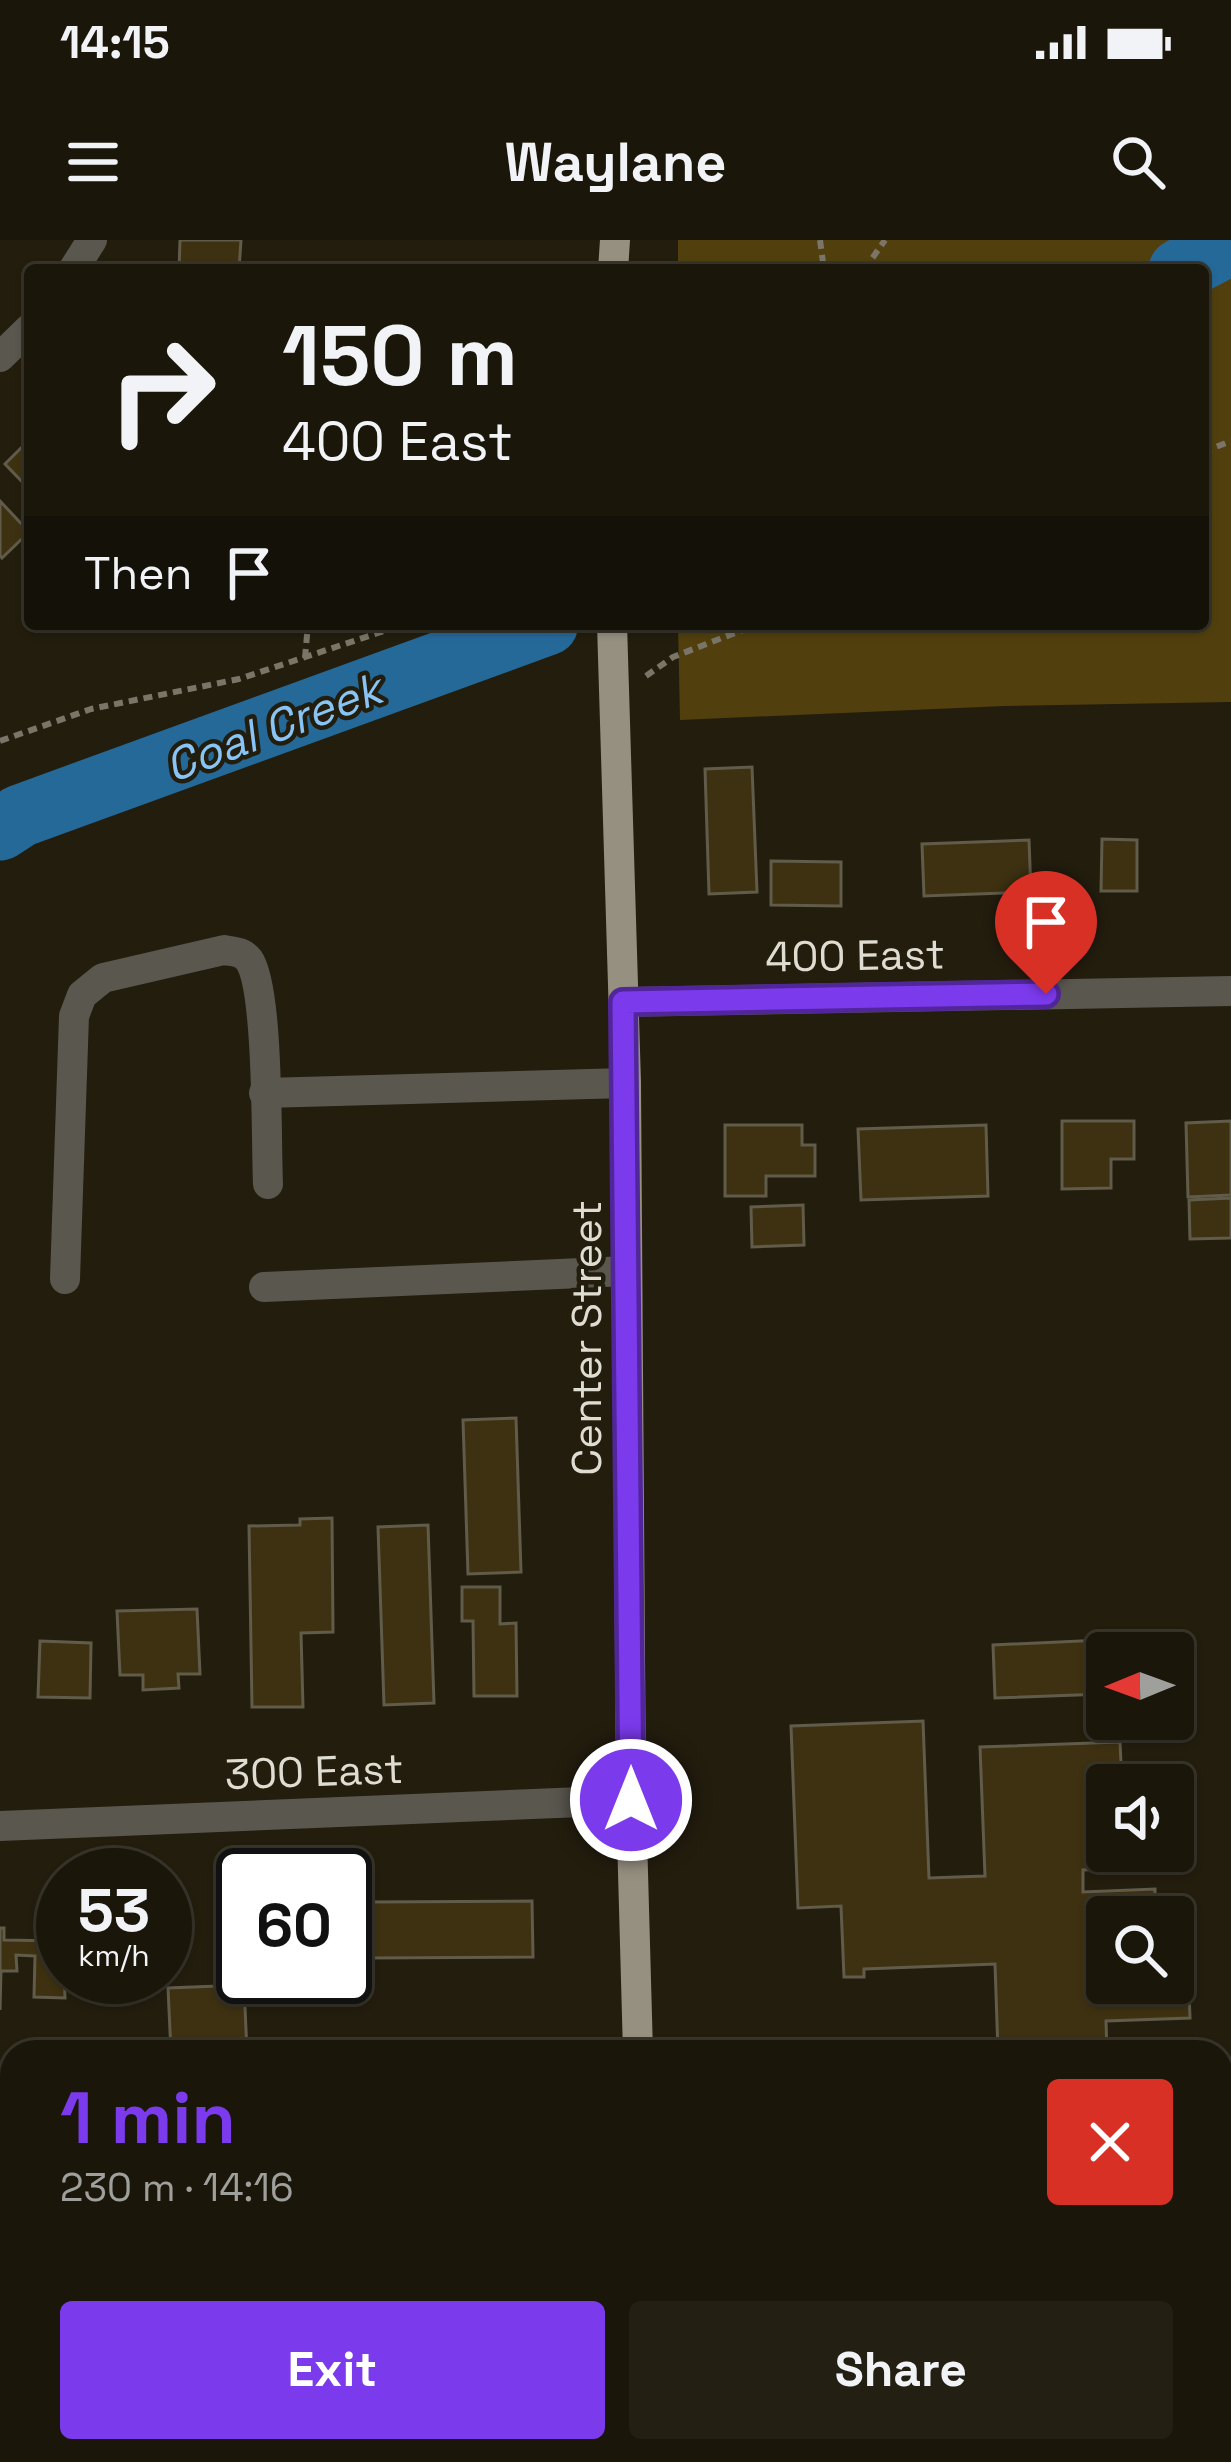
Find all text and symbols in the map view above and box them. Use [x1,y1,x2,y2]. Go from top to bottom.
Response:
text: 14:15 [60,14,170,71]
text: Waylane [505,128,726,197]
icon: menu [60,129,126,195]
icon: search [1105,129,1171,195]
text: 150 m [282,302,518,410]
icon: right [84,312,240,468]
text: 400 East [282,407,513,476]
icon: arrive [216,540,282,606]
text: Then [84,545,192,602]
water label: Coal Creek [157,658,394,795]
pin [995,871,1097,994]
icon: arrive [1013,889,1079,955]
street label: 400 East [765,927,945,984]
street label: Center Street [560,1200,613,1476]
north arrow [1086,1632,1194,1740]
map controls [1086,1632,1194,2004]
position arrow [568,1737,694,1863]
street label: 300 East [224,1742,404,1801]
button: sound [1086,1764,1194,1872]
speed limit sign: 60 [216,1848,372,2004]
text: 53 [78,1872,150,1949]
button: search [1086,1896,1194,2004]
text: km/h [78,1936,150,1975]
text: 1 min [60,2072,236,2164]
button: close [1047,2079,1173,2205]
text: 230 m · 14:16 [60,2163,294,2212]
button: Exit [60,2301,605,2439]
button: Share [629,2301,1173,2439]

